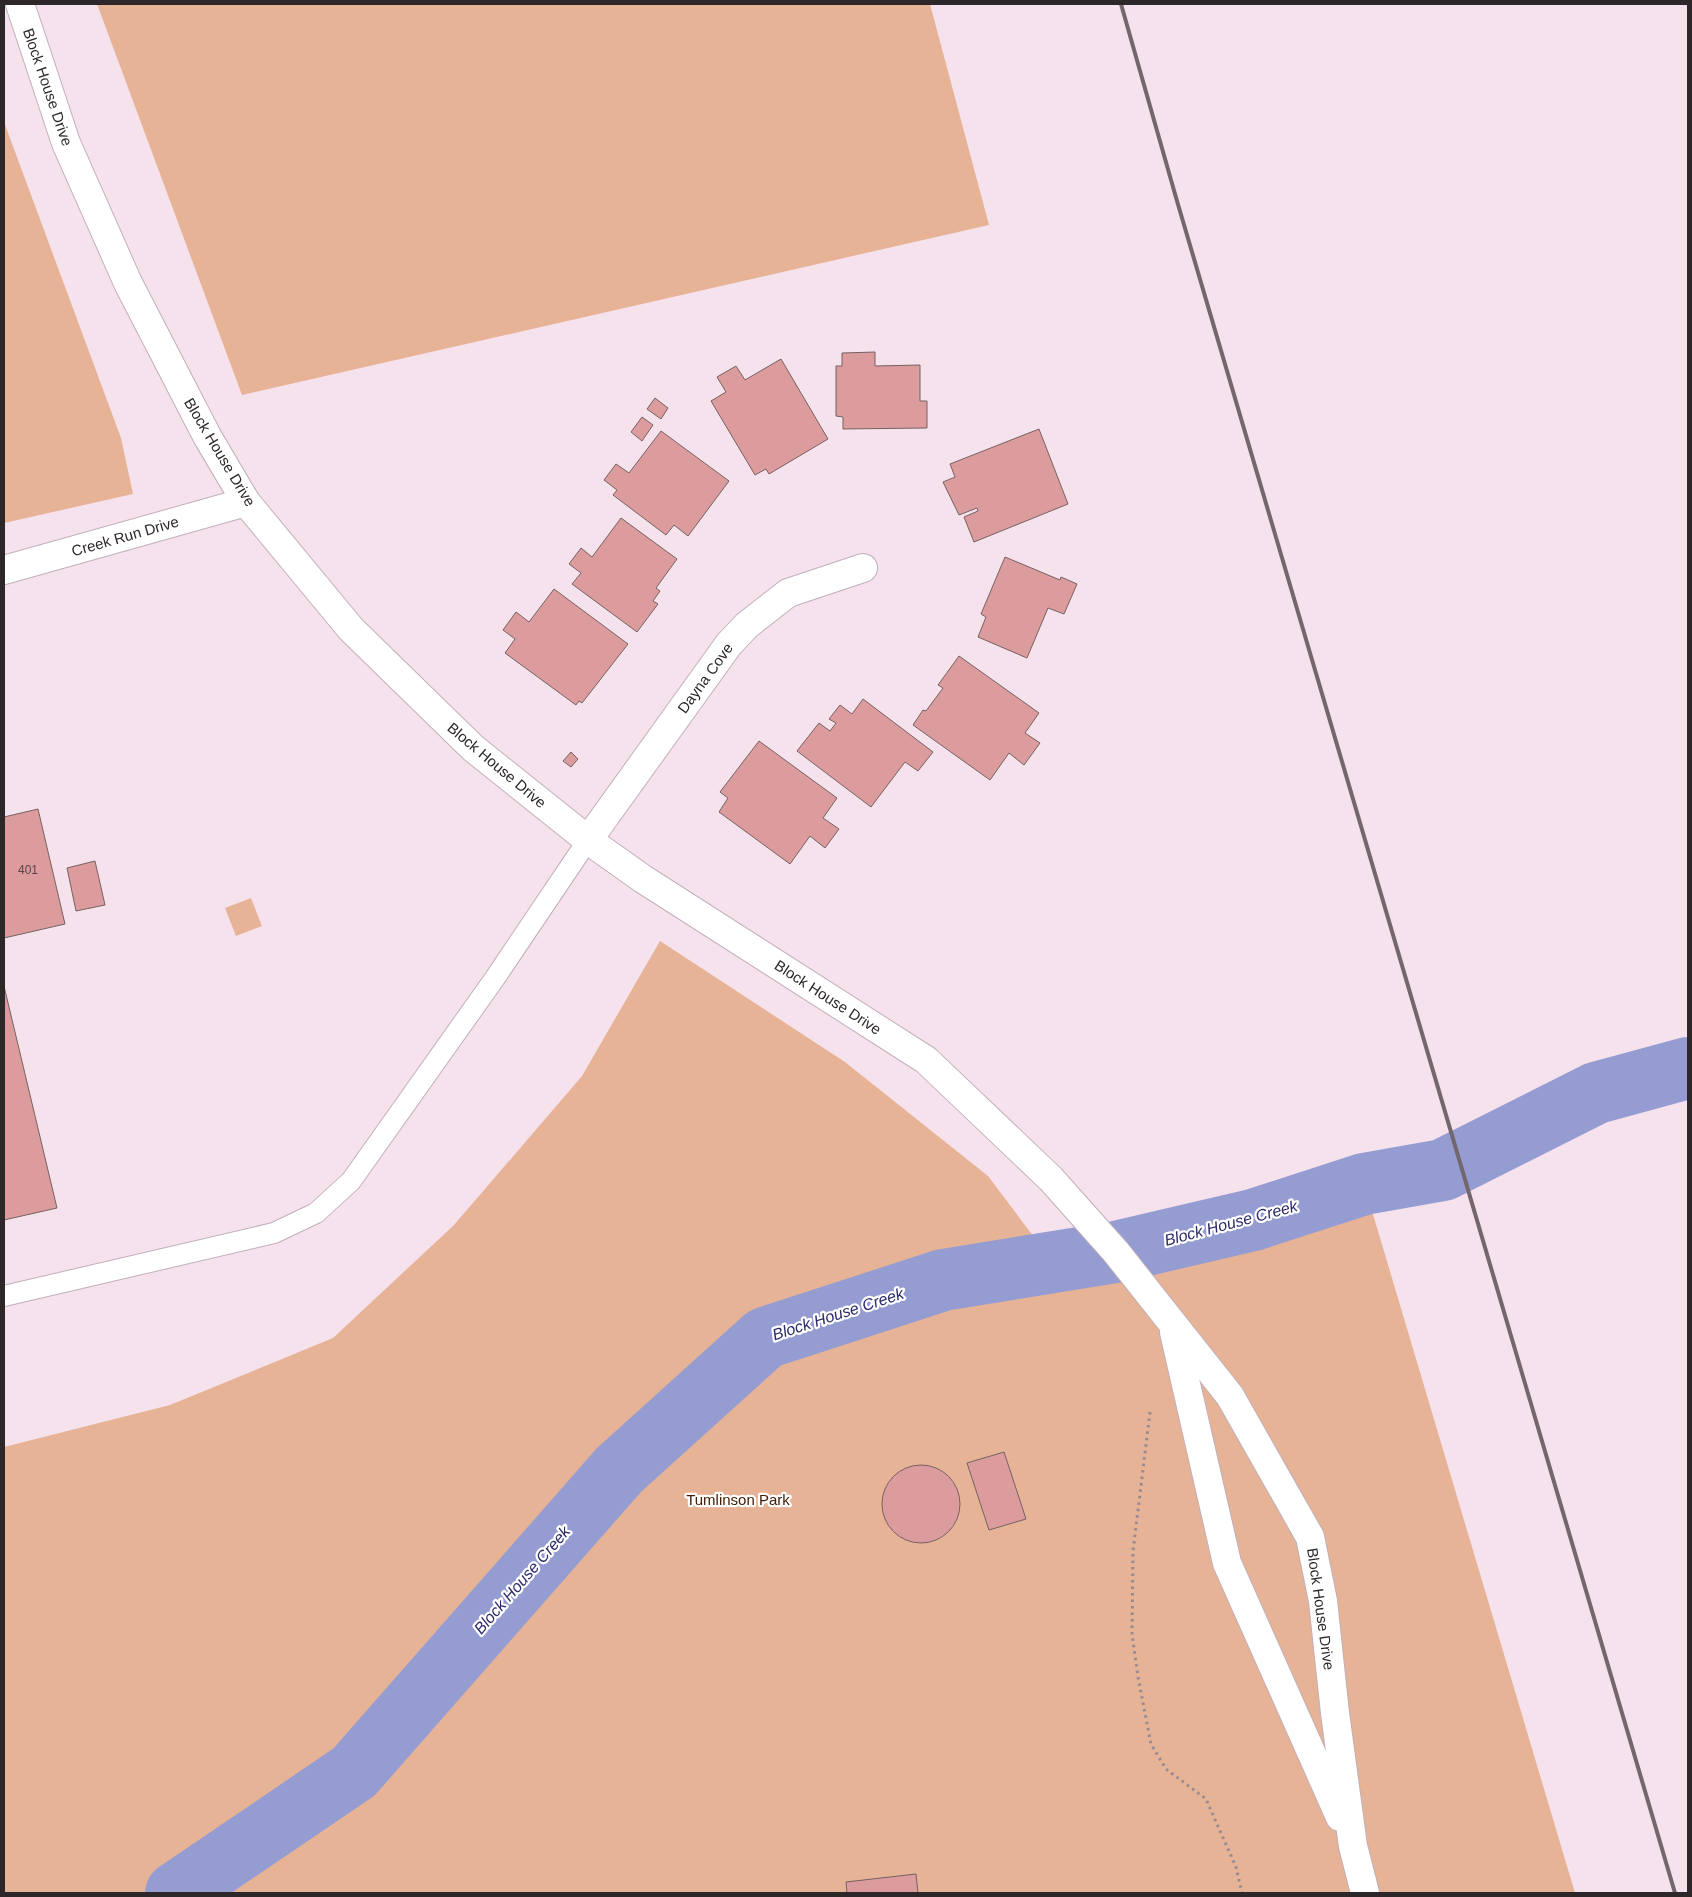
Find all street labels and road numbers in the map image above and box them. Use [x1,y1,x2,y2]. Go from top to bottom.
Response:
street label: Block House Drive [20,26,76,148]
street label: Block House Drive [181,395,259,509]
street label: Creek Run Drive [69,513,181,559]
street label: Dayna Cove [674,640,736,716]
street label: Block House Drive [444,719,550,811]
street label: Block House Drive [772,956,884,1038]
street label: Block House Drive [1304,1547,1338,1671]

